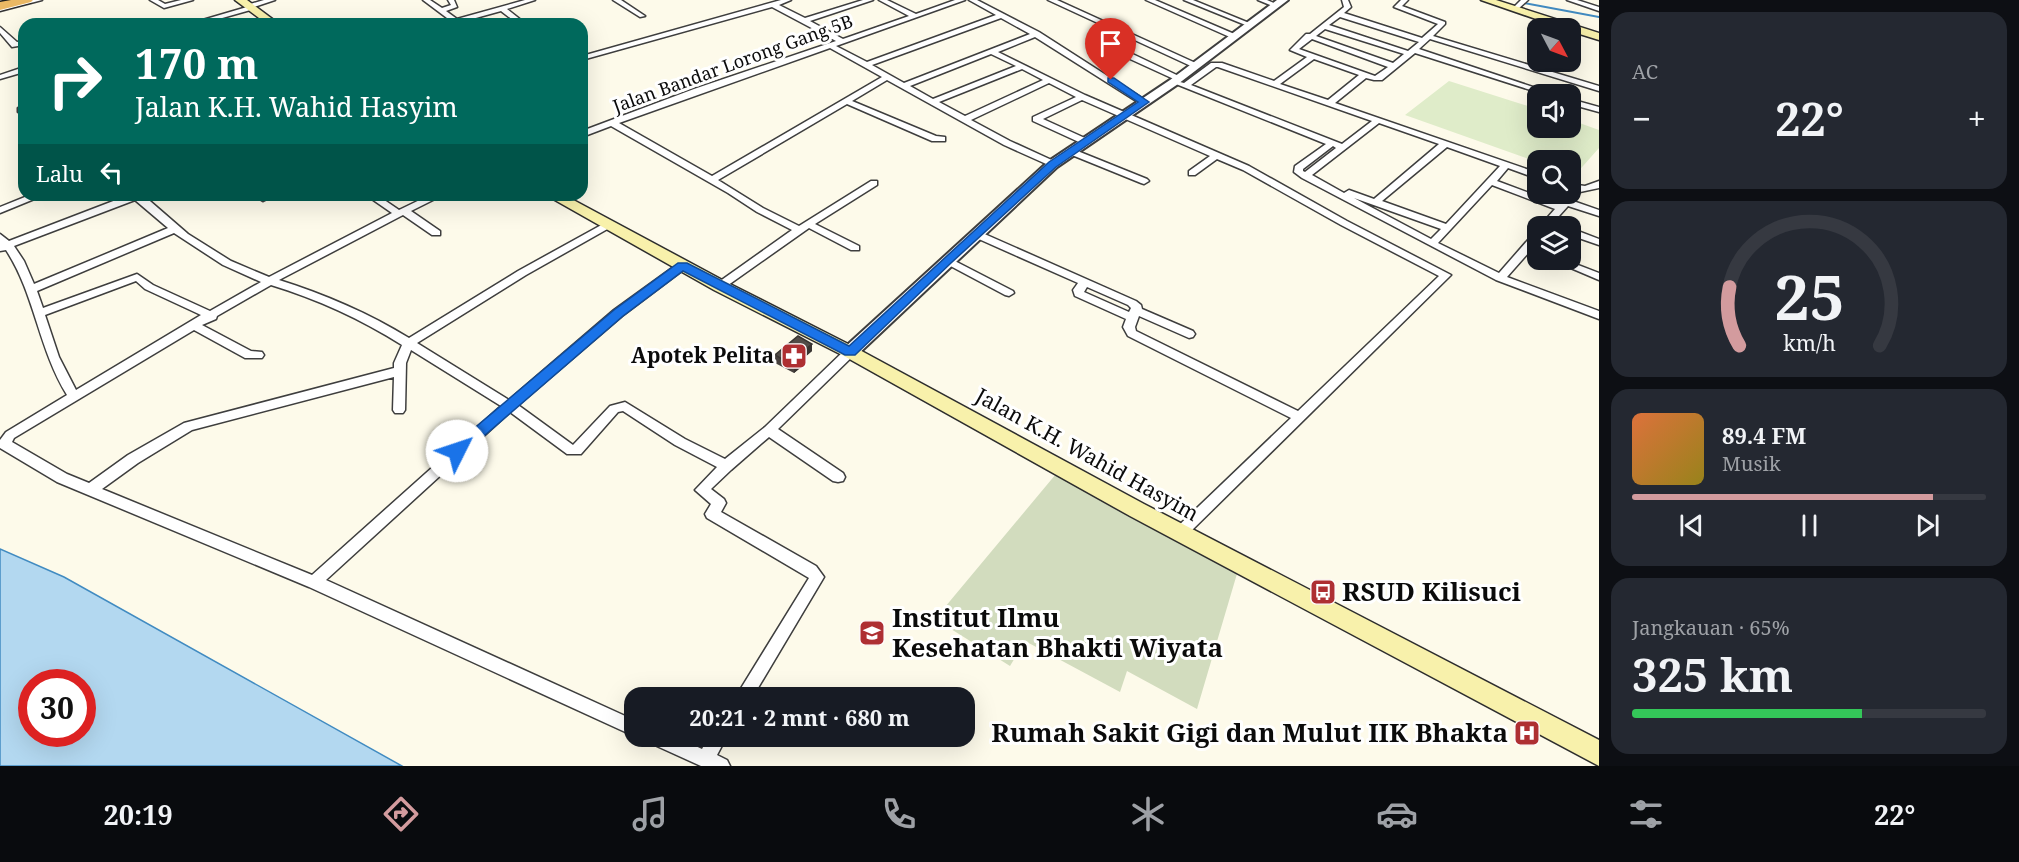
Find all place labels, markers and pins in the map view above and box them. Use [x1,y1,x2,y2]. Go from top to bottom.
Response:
pin [1085,18,1136,80]
place label: Apotek Pelita [631,341,774,369]
pharmacy icon: Apotek Pelita [779,341,809,371]
place label: RSUD Kilisuci [1342,573,1521,609]
bus stop icon: RSUD Kilisuci [1308,577,1338,607]
place label: Institut Ilmu Kesehatan Bhakti Wiyata [892,599,1223,665]
school or university icon: Institut Ilmu Kesehatan Bhakti Wiyata [857,618,887,648]
place label: Rumah Sakit Gigi dan Mulut IIK Bhakta [991,714,1508,750]
hospital icon: Rumah Sakit Gigi dan Mulut IIK Bhakta [1512,718,1542,748]

